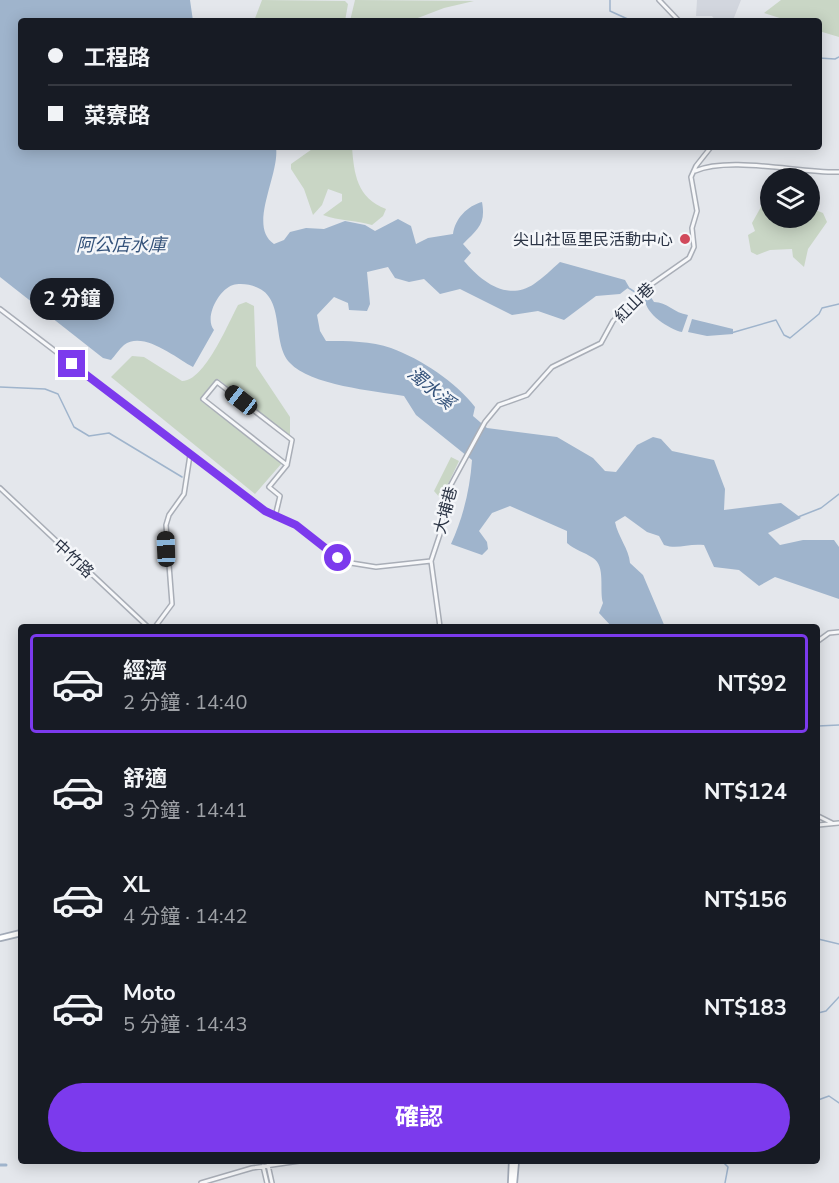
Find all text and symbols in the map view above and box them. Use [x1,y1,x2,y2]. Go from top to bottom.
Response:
text: 工程路 [84,43,150,73]
text: 菜寮路 [84,101,150,131]
map controls [760,168,820,228]
button: layers [760,168,820,228]
place label: 尖山社區里民活動中心 [513,229,673,251]
marker: 尖山社區里民活動中心 [678,232,692,246]
water label: 阿公店水庫 [76,233,169,257]
callout: 2 分鐘 [30,277,114,319]
street label: 紅山巷 [610,278,659,327]
text: 2 分鐘 [43,285,101,312]
route end [58,350,85,377]
water label: 濁水溪 [403,361,462,416]
car [221,382,261,418]
street label: 大埔巷 [429,484,463,536]
car [156,531,176,567]
street label: 中竹路 [48,534,98,583]
route start [324,544,351,571]
text: 經濟 [123,656,167,686]
icon: car [51,657,105,711]
text: NT$92 [717,669,787,699]
text: 2 分鐘 · 14:40 [123,689,248,716]
text: 舒適 [123,764,167,794]
icon: car [51,765,105,819]
text: NT$124 [704,777,787,807]
text: 3 分鐘 · 14:41 [123,797,248,824]
text: XL [123,870,150,900]
icon: car [51,873,105,927]
text: NT$156 [704,885,787,915]
text: 4 分鐘 · 14:42 [123,903,248,930]
text: Moto [123,978,176,1008]
icon: car [51,981,105,1035]
text: NT$183 [704,993,787,1023]
text: 5 分鐘 · 14:43 [123,1011,248,1038]
button: 確認 [48,1083,790,1152]

